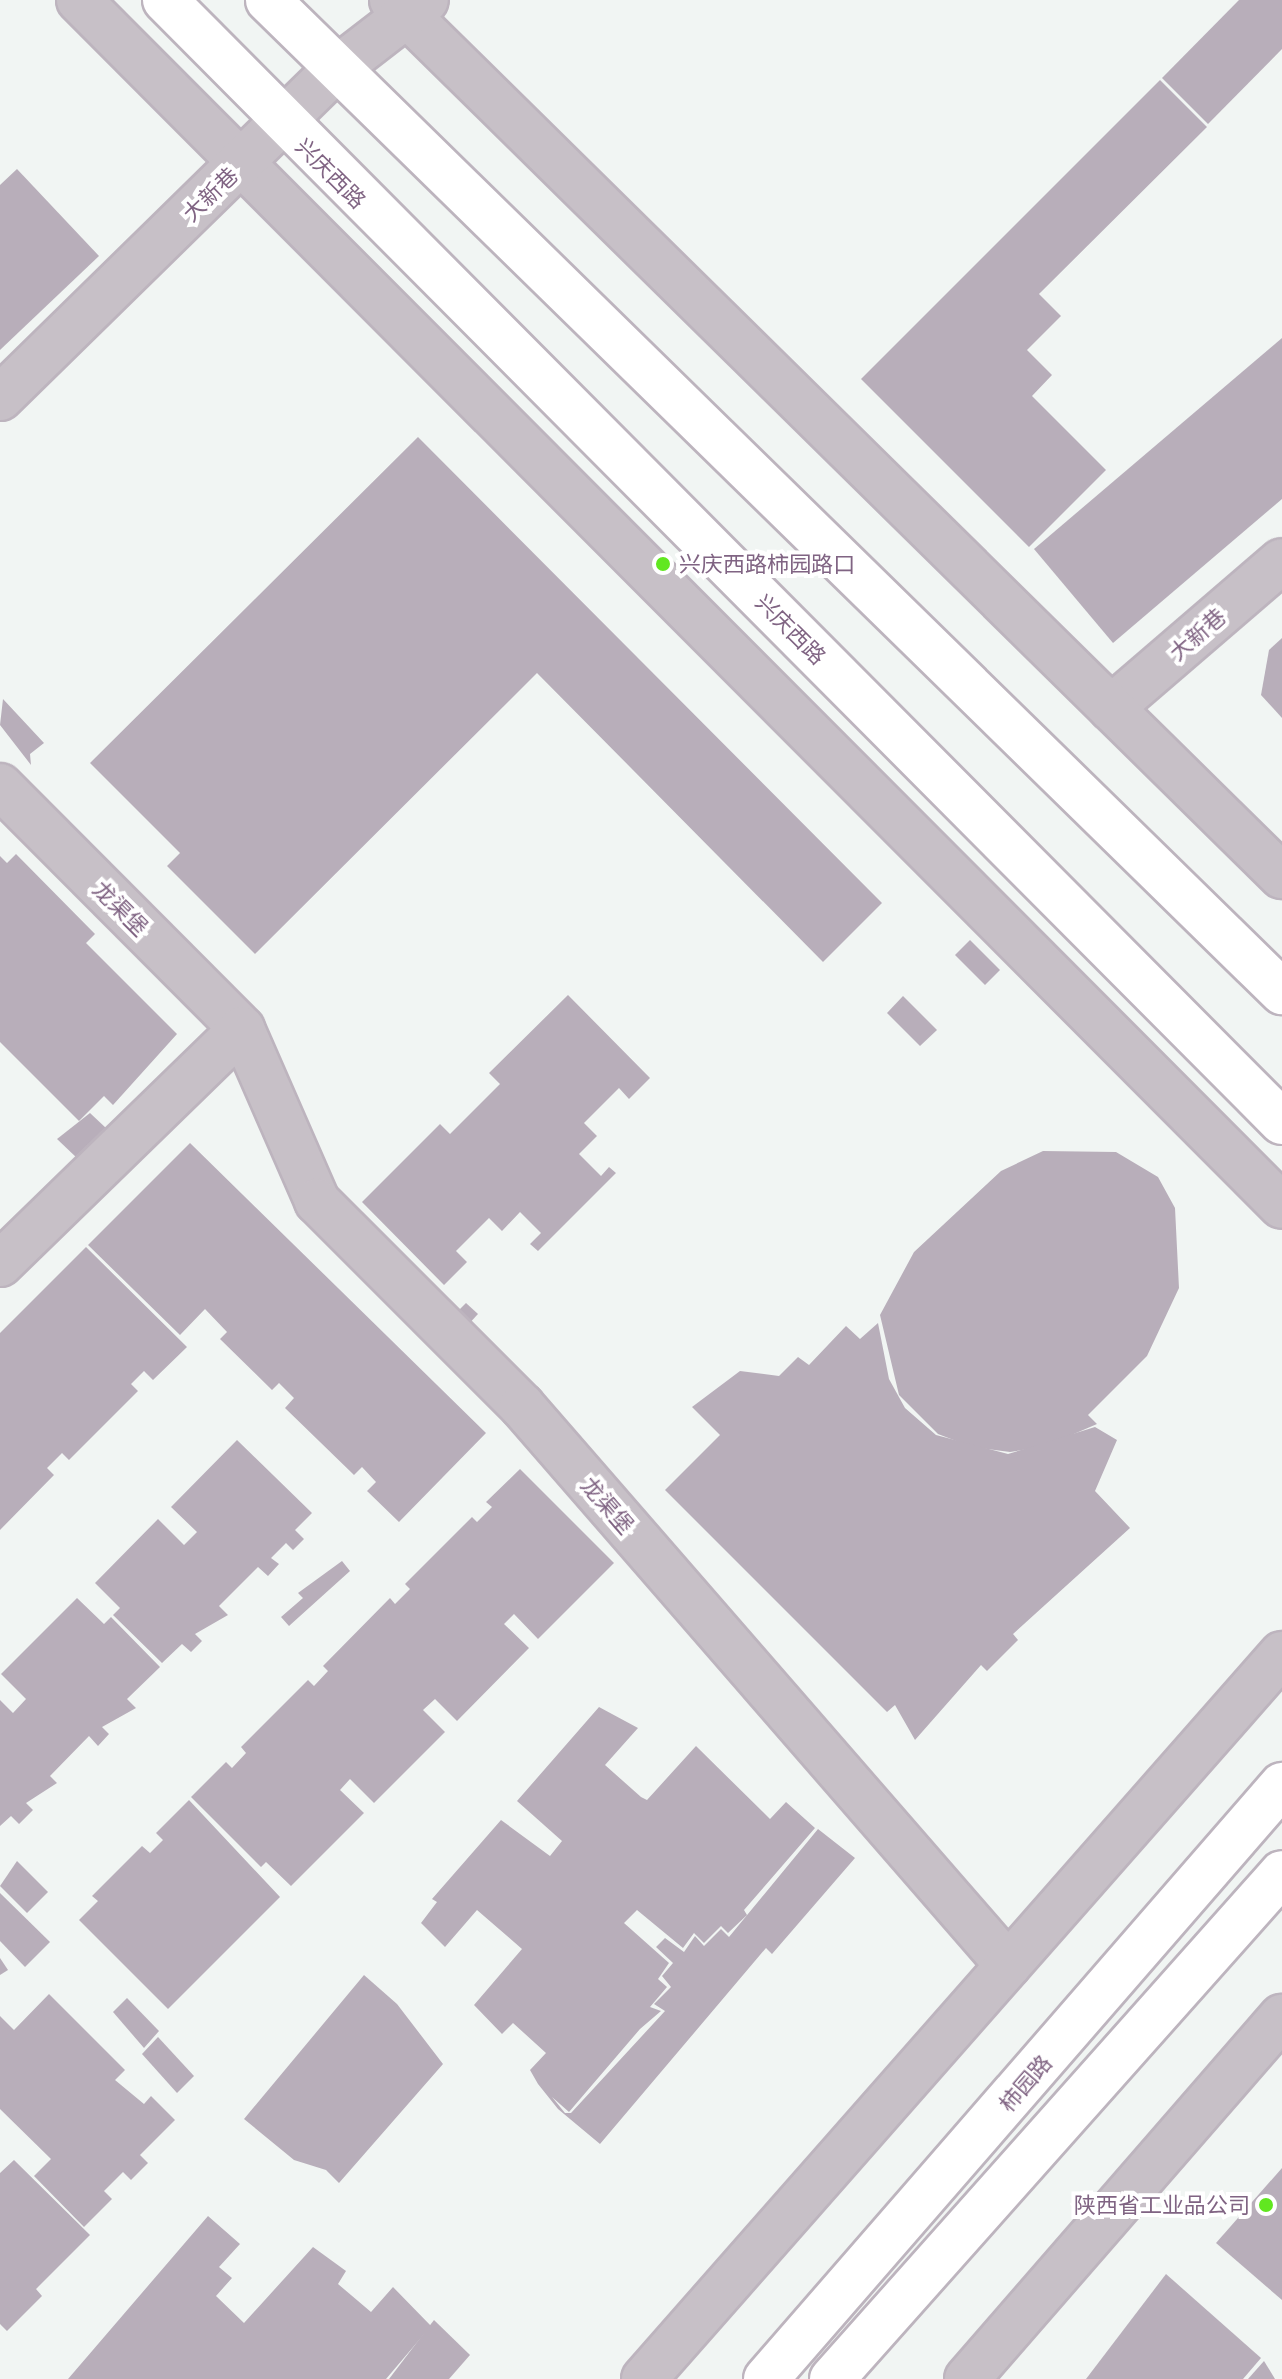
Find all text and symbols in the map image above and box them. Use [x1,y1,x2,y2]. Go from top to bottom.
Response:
street label: 兴庆西路 [291,133,371,213]
street label: 大新巷 [177,162,243,226]
place label: 兴庆西路柿园路口 [679,551,855,577]
marker: 兴庆西路柿园路口 [654,555,672,573]
street label: 兴庆西路 [751,589,831,669]
street label: 大新巷 [1163,602,1231,666]
street label: 龙渠堡 [88,875,154,941]
street label: 龙渠堡 [576,1471,640,1539]
street label: 柿园路 [993,2049,1057,2117]
place label: 陕西省工业品公司 [1074,2192,1250,2218]
marker: 陕西省工业品公司 [1257,2196,1275,2214]

